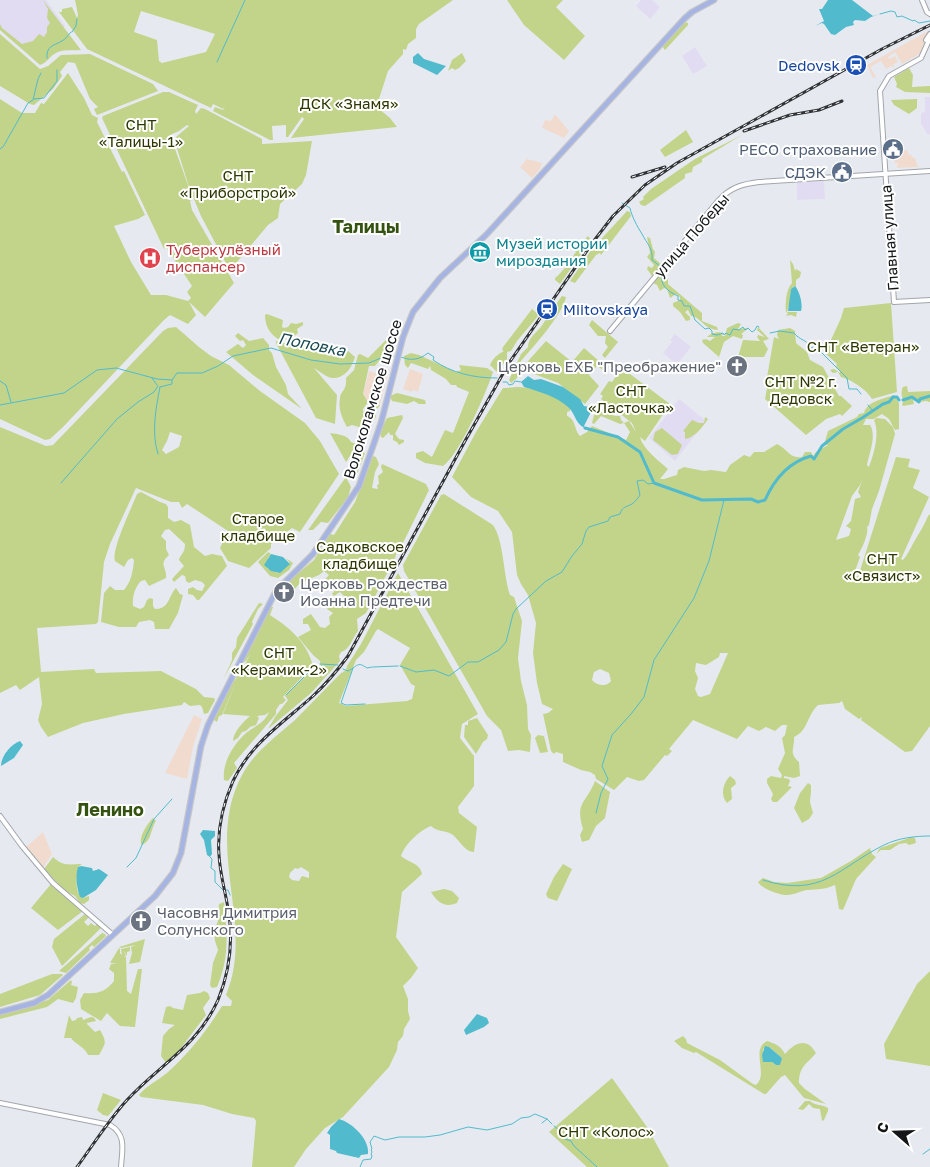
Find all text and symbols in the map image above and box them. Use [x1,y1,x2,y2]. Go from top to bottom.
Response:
station icon: Dedovsk [844,53,868,77]
place label: Dedovsk [778,56,841,74]
park label: ДСК «Знамя» [300,94,398,112]
park label: СНТ «Талицы-1» [99,115,183,150]
public building icon: РЕСО страхование [881,137,905,161]
place label: РЕСО страхование [739,140,877,158]
public building icon: СДЭК [830,160,854,184]
place label: СДЭК [785,163,826,181]
park label: СНТ «Приборстрой» [180,166,296,201]
street label: Главная улица [876,184,902,292]
street label: улица Победы [650,189,732,281]
district label: Талицы [332,215,400,237]
place label: Музей истории мироздания [496,234,608,269]
place label: Туберкулёзный диспансер [166,240,281,275]
museum icon: Музей истории мироздания [468,240,492,264]
hospital icon: Туберкулёзный диспансер [138,246,162,270]
station icon: Miitovskaya [535,297,559,321]
place label: Miitovskaya [563,300,648,318]
street label: Волоколамское шоссе [339,317,405,481]
water label: Поповка [277,328,348,360]
park label: СНТ «Ветеран» [807,337,919,355]
church icon: Церковь ЕХБ "Преображение" [725,354,749,378]
place label: Церковь ЕХБ "Преображение" [498,357,721,375]
park label: СНТ №2 г. Дедовск [765,372,837,407]
park label: СНТ «Ласточка» [588,381,674,416]
park label: Старое кладбище [221,509,296,544]
park label: Садковское кладбище [316,537,404,572]
park label: СНТ «Связист» [844,549,920,584]
place label: Церковь Рождества Иоанна Предтечи [300,574,447,609]
church icon: Церковь Рождества Иоанна Предтечи [272,580,296,604]
park label: СНТ «Керамик-2» [231,643,327,678]
district label: Ленино [76,798,144,820]
place label: Часовня Димитрия Солунского [157,903,297,938]
church icon: Часовня Димитрия Солунского [129,909,153,933]
north arrow [870,1107,920,1157]
text: С [873,1120,892,1135]
park label: СНТ «Колос» [558,1122,654,1140]

